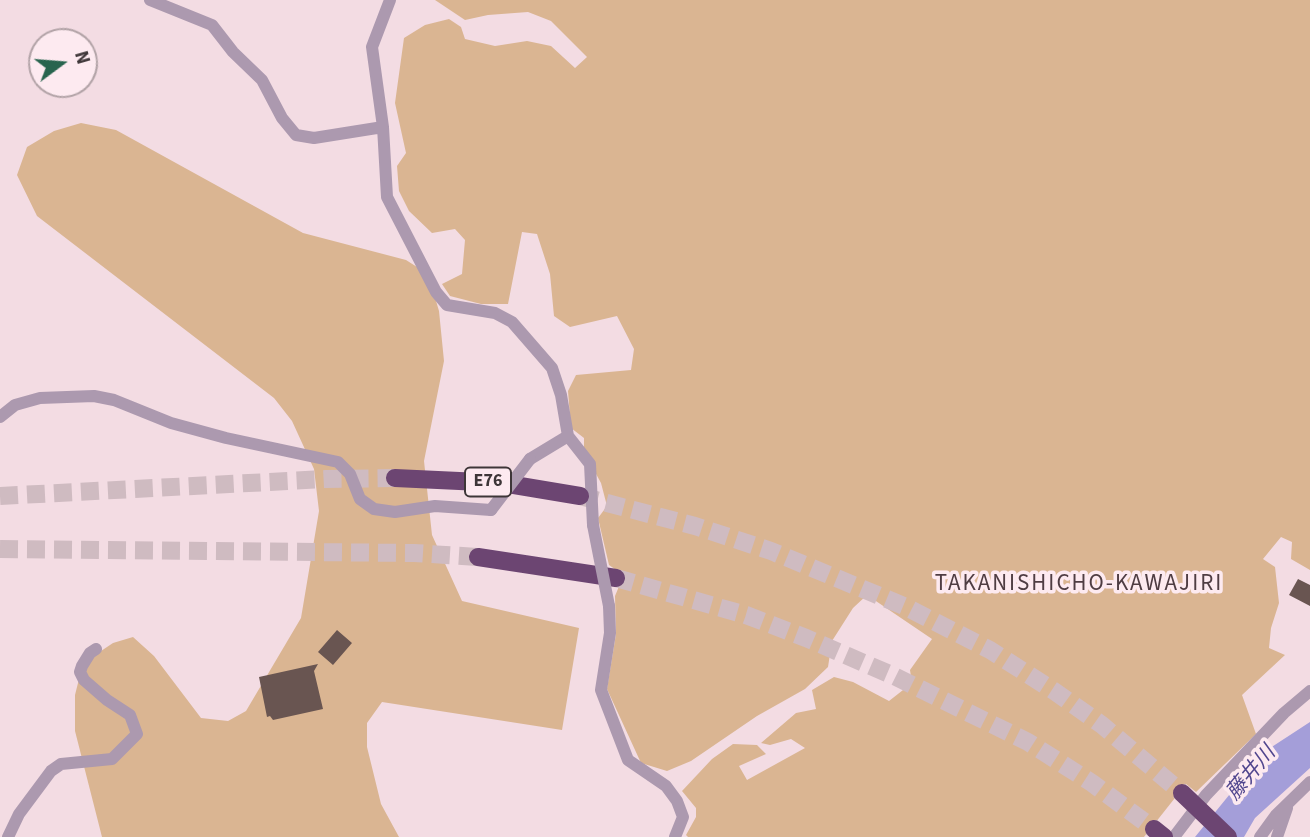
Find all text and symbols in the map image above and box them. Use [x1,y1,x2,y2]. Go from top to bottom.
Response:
north arrow [28,28,98,98]
text: N [67,48,96,67]
road number: E76 [465,468,511,496]
district label: TAKANISHICHO-KAWAJIRI [937,571,1221,599]
water label: 藤井川 [1222,742,1282,806]

